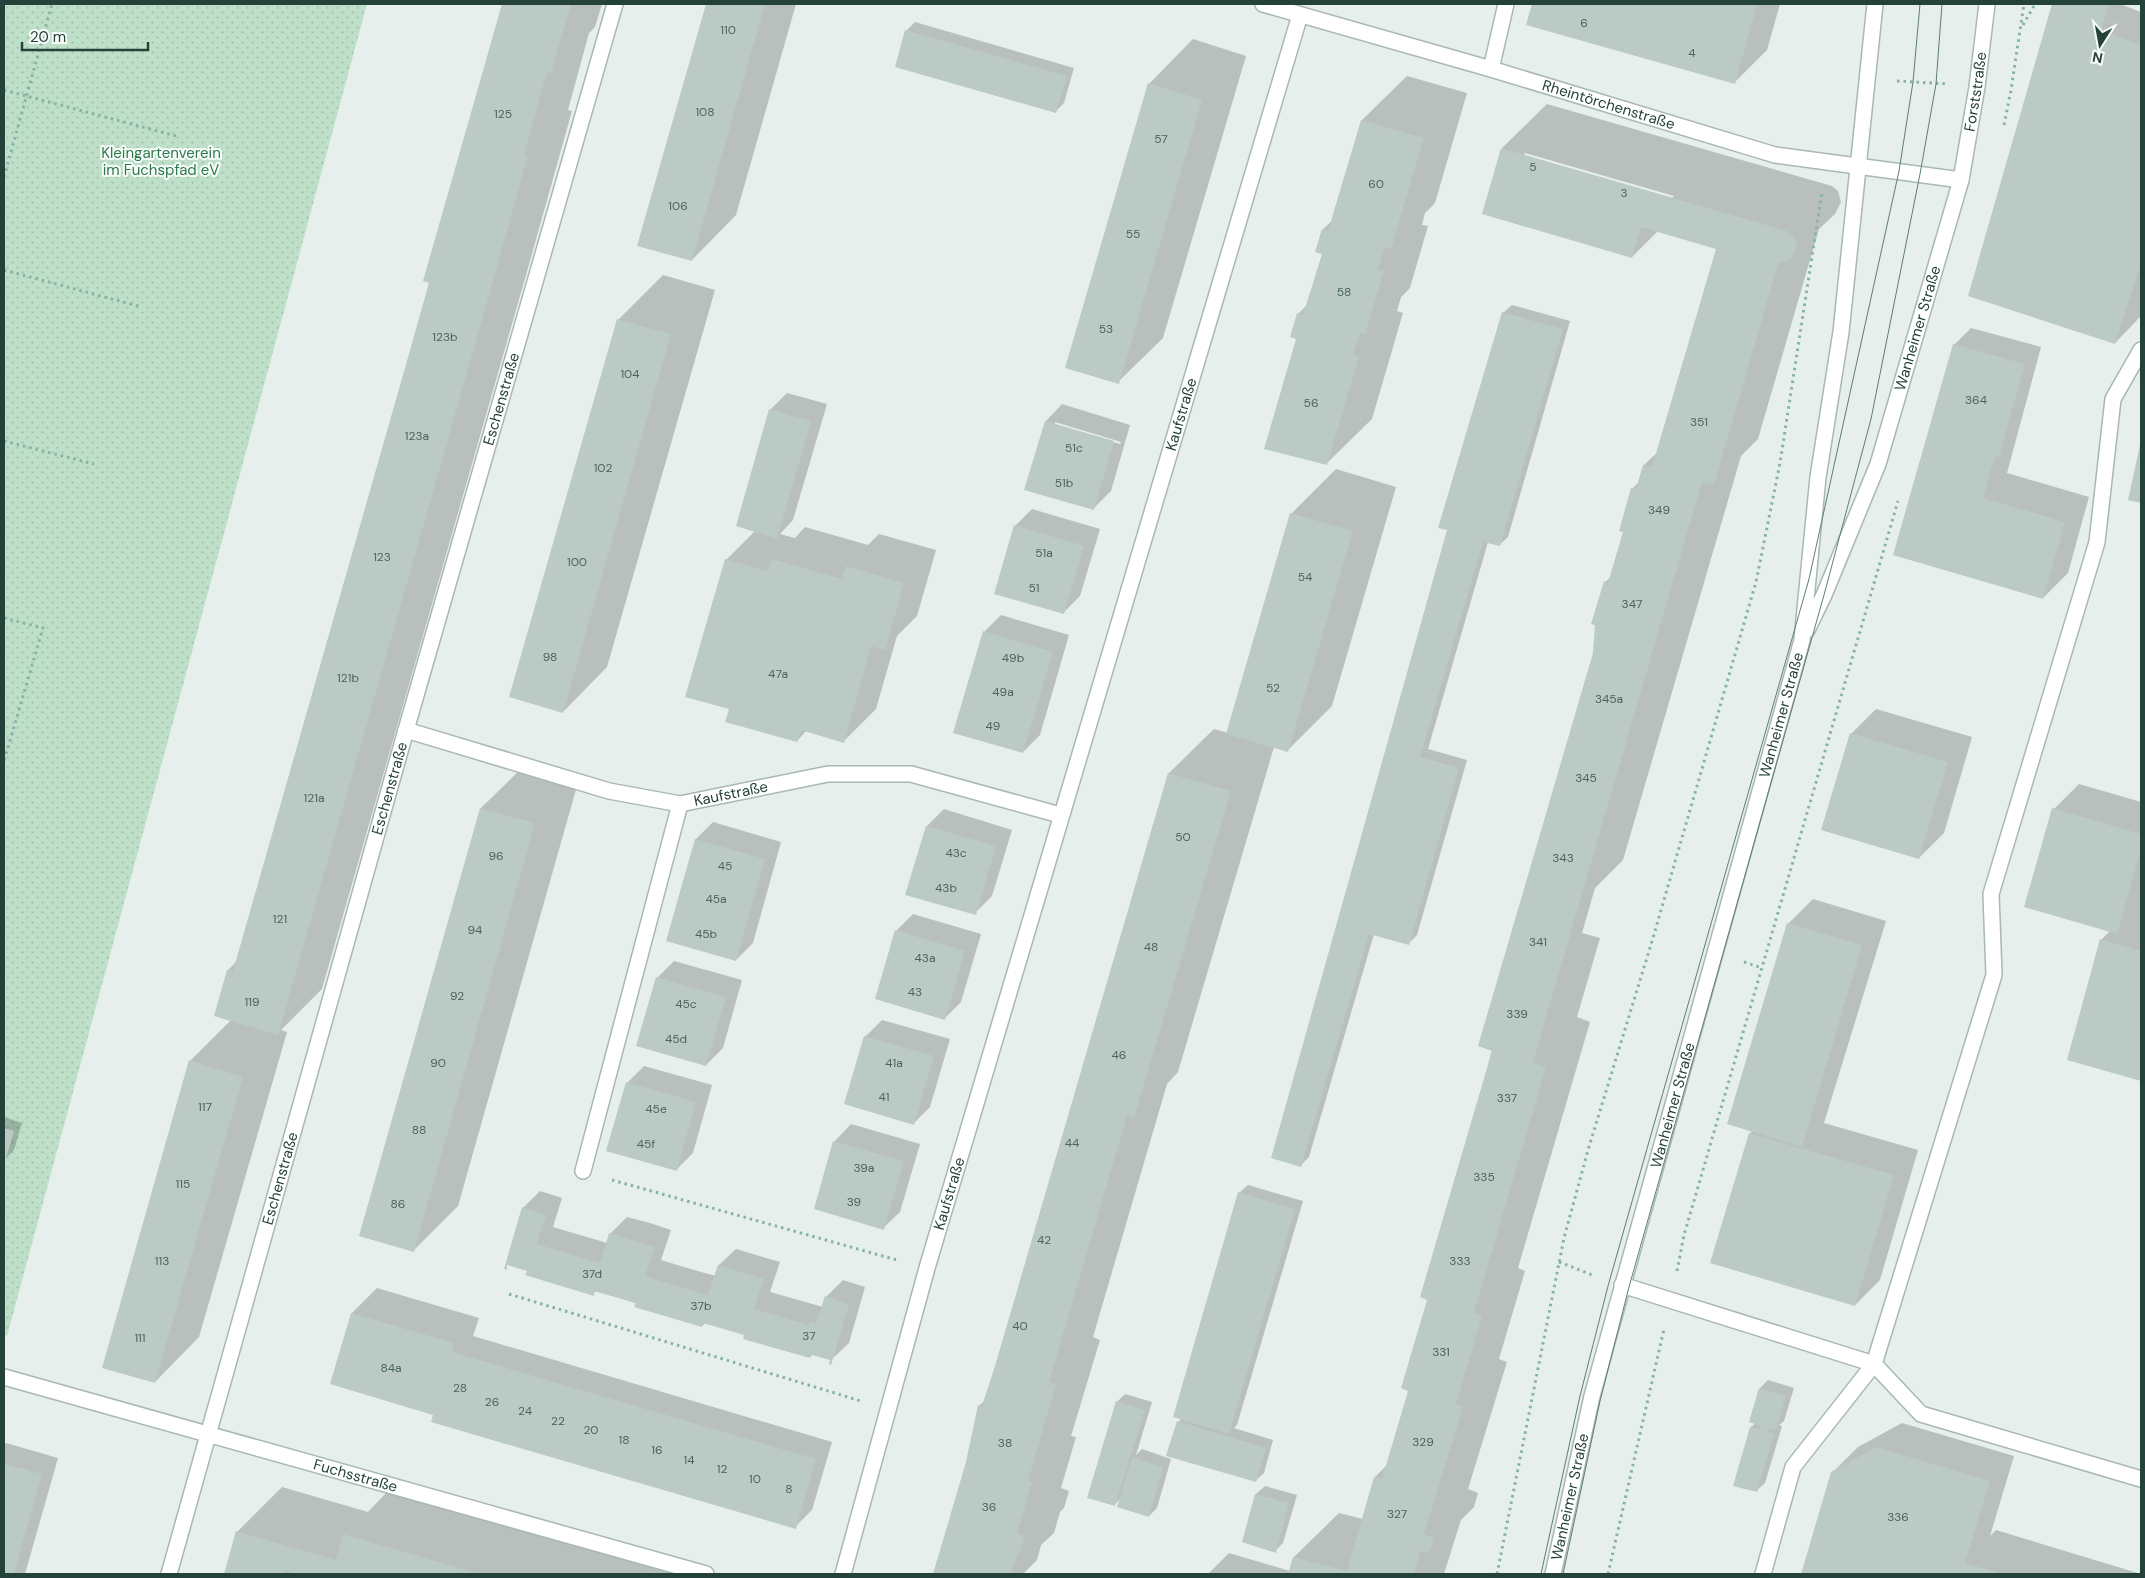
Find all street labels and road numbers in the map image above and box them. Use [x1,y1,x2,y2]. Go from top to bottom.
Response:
street label: Forststraße [1960,51,1991,133]
street label: Rheintörchenstraße [1540,75,1677,134]
street label: Wanheimer Straße [1890,263,1945,393]
street label: Eschenstraße [478,350,524,448]
street label: Kaufstraße [1161,375,1201,453]
street label: Wanheimer Straße [1754,650,1808,780]
street label: Eschenstraße [367,740,412,837]
street label: Kaufstraße [692,776,770,811]
street label: Wanheimer Straße [1646,1040,1700,1170]
street label: Eschenstraße [258,1130,303,1227]
street label: Kaufstraße [929,1155,969,1232]
street label: Wanheimer Straße [1546,1431,1594,1562]
street label: Fuchsstraße [311,1454,400,1497]

